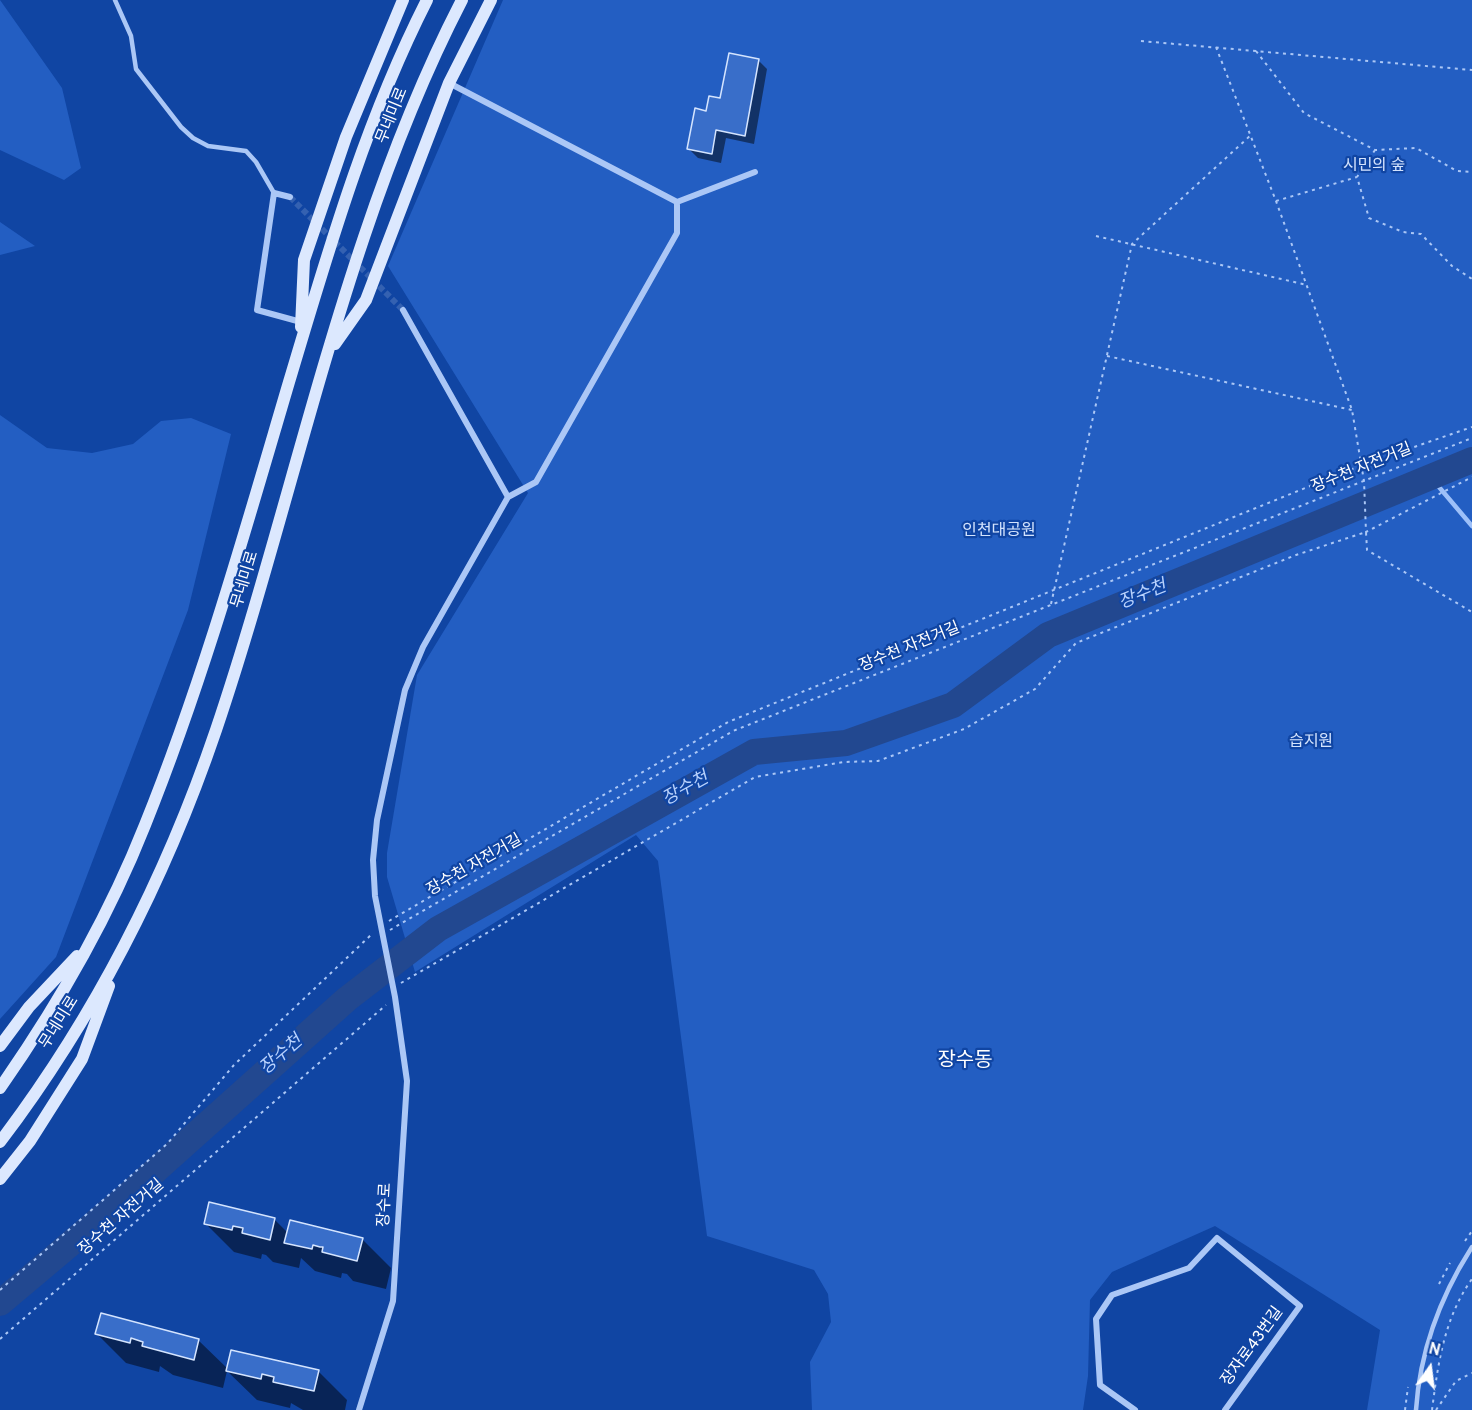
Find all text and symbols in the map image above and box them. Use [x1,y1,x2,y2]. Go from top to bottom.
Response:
street label: 무네미로 [373,85,413,147]
park label: 시민의 숲 [1343,157,1405,177]
street label: 장수천 자전거길 [1309,440,1415,498]
park label: 인천대공원 [962,522,1036,542]
street label: 무네미로 [228,549,264,611]
water label: 장수천 [1116,577,1170,615]
street label: 장수천 자전거길 [857,619,963,677]
park label: 습지원 [1289,733,1333,753]
water label: 장수천 [659,769,713,811]
street label: 장수천 자전거길 [424,831,526,901]
street label: 무네미로 [36,993,84,1053]
water label: 장수천 [256,1032,308,1080]
district label: 장수동 [937,1050,993,1074]
street label: 장수천 자전거길 [75,1176,169,1260]
street label: 장수로 [375,1182,397,1228]
street label: 장자로43번길 [1218,1304,1288,1390]
north arrow [1400,1338,1460,1398]
text: N [1426,1339,1442,1362]

